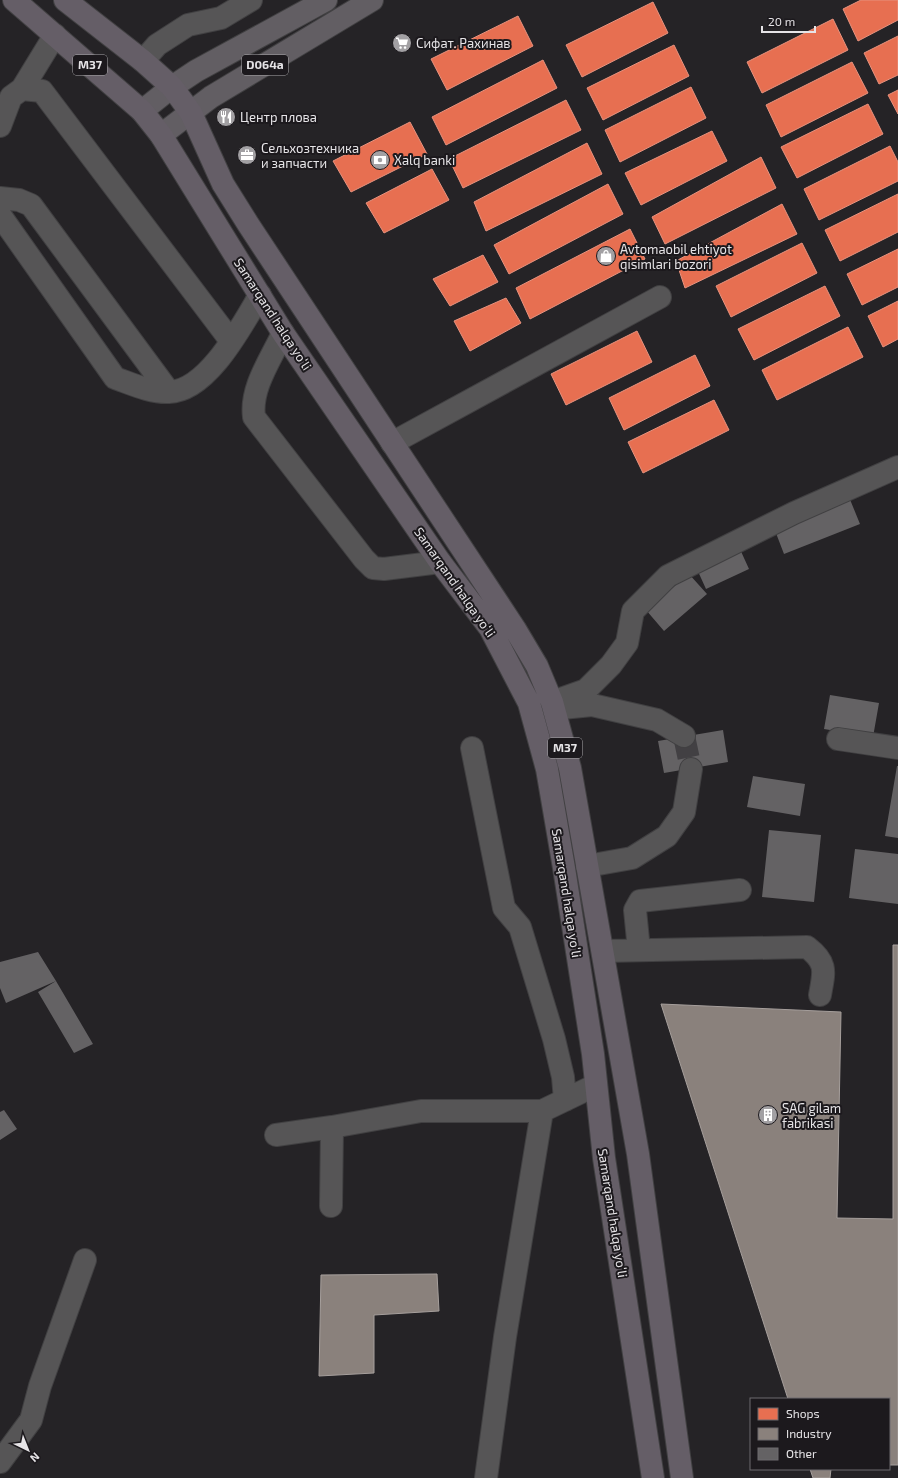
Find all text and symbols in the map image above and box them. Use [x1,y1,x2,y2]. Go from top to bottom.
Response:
scale bar [762,8,815,34]
text: 20 m [768,14,795,28]
supermarket icon: Сифат. Рахинав [391,32,413,54]
place label: Сифат. Рахинав [416,35,511,51]
road number: M37 [73,55,107,75]
road number: D064a [242,55,288,75]
restaurant icon: Центр плова [215,106,237,128]
place label: Центр плова [240,109,317,125]
place label: Сельхозтехника и запчасти [261,140,359,171]
office icon: Сельхозтехника и запчасти [236,144,258,166]
bank icon: Xalq banki [369,149,391,171]
place label: Xalq banki [394,152,455,168]
place label: Avtomaobil ehtiyot qisimlari bozori [620,241,732,272]
shop icon: Avtomaobil ehtiyot qisimlari bozori [595,245,617,267]
street label: Samarqand halqa yoʻli [231,255,315,373]
street label: Samarqand halqa yoʻli [411,524,499,640]
road number: M37 [548,738,582,758]
street label: Samarqand halqa yoʻli [549,827,585,959]
place label: SAG gilam fabrikasi [782,1100,841,1131]
building icon: SAG gilam fabrikasi [757,1104,779,1126]
street label: Samarqand halqa yoʻli [595,1147,631,1279]
legend [750,1398,890,1470]
text: Shops [786,1406,820,1420]
text: Industry [786,1426,832,1440]
north arrow [8,1430,48,1470]
text: Other [786,1446,817,1460]
text: N [28,1450,43,1465]

